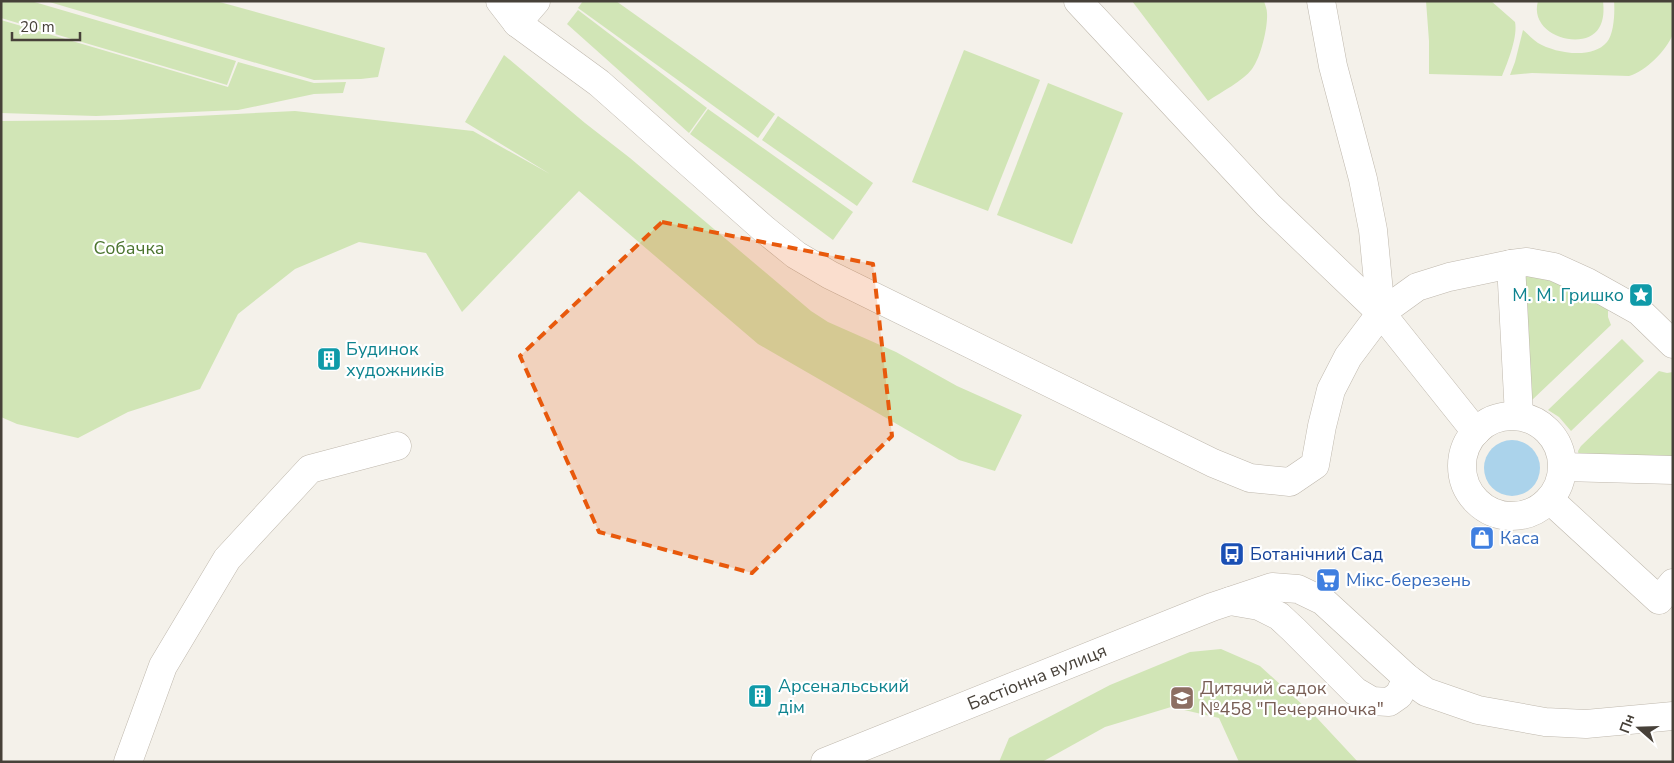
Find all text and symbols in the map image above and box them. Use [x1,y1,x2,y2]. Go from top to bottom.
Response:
scale bar [12,10,80,42]
text: 20 m [20,17,55,37]
park label: Собачка [93,236,165,260]
place icon: М. М. Гришко [1628,282,1654,308]
place label: М. М. Гришко [1512,283,1624,307]
place label: Будинок художників [346,337,445,382]
building icon: Будинок художників [316,346,342,372]
shop icon: Каса [1469,525,1495,551]
place label: Каса [1500,526,1539,550]
bus stop icon: Ботанічний Сад [1219,541,1245,567]
place label: Ботанічний Сад [1250,542,1383,566]
supermarket icon: Мікс-березень [1315,567,1341,593]
place label: Мікс-березень [1346,568,1471,592]
street label: Бастіонна вулиця [964,638,1110,716]
place label: Арсенальський дім [778,674,909,719]
place label: Дитячий садок №458 "Печеряночка" [1200,676,1384,721]
building icon: Арсенальський дім [747,683,773,709]
school or university icon: Дитячий садок №458 "Печеряночка" [1169,685,1195,711]
north arrow [1614,703,1664,753]
text: Пн [1615,711,1639,736]

